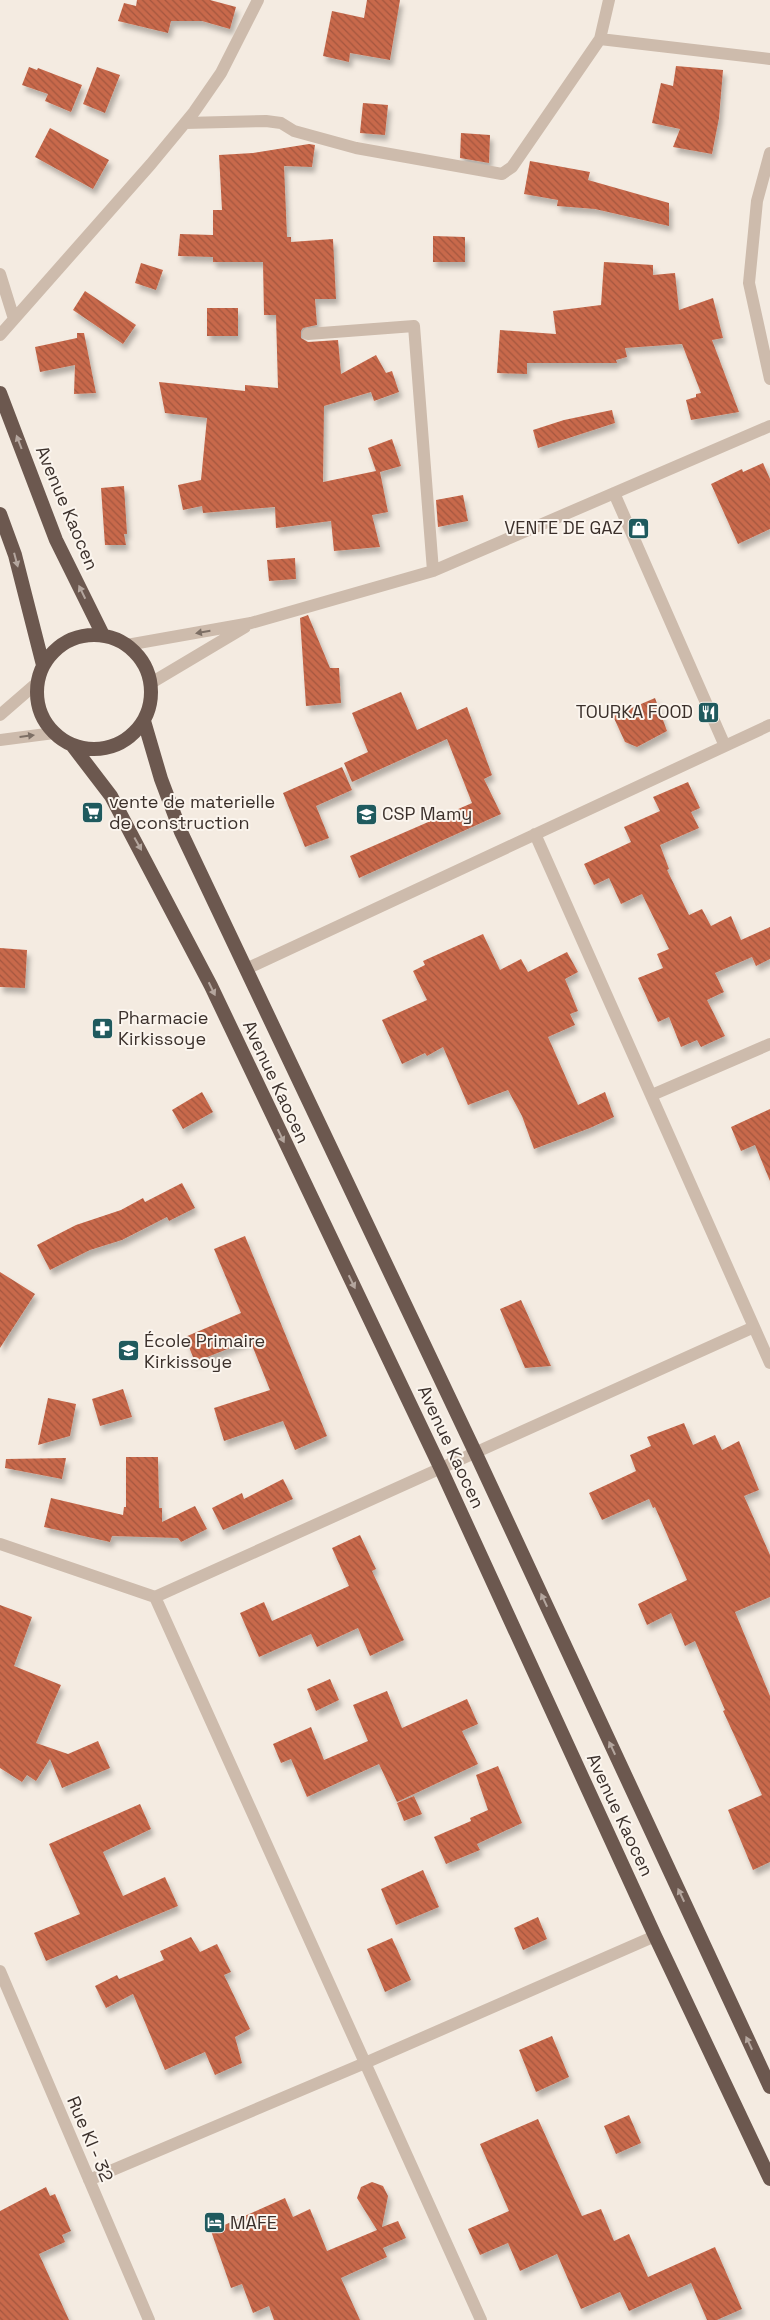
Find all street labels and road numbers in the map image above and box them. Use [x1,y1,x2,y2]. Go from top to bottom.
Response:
street label: Avenue Kaocen [31,442,104,573]
street label: Avenue Kaocen [238,1017,315,1147]
street label: Avenue Kaocen [413,1382,490,1512]
street label: Avenue Kaocen [582,1750,659,1880]
street label: Rue KI - 32 [62,2092,119,2185]

